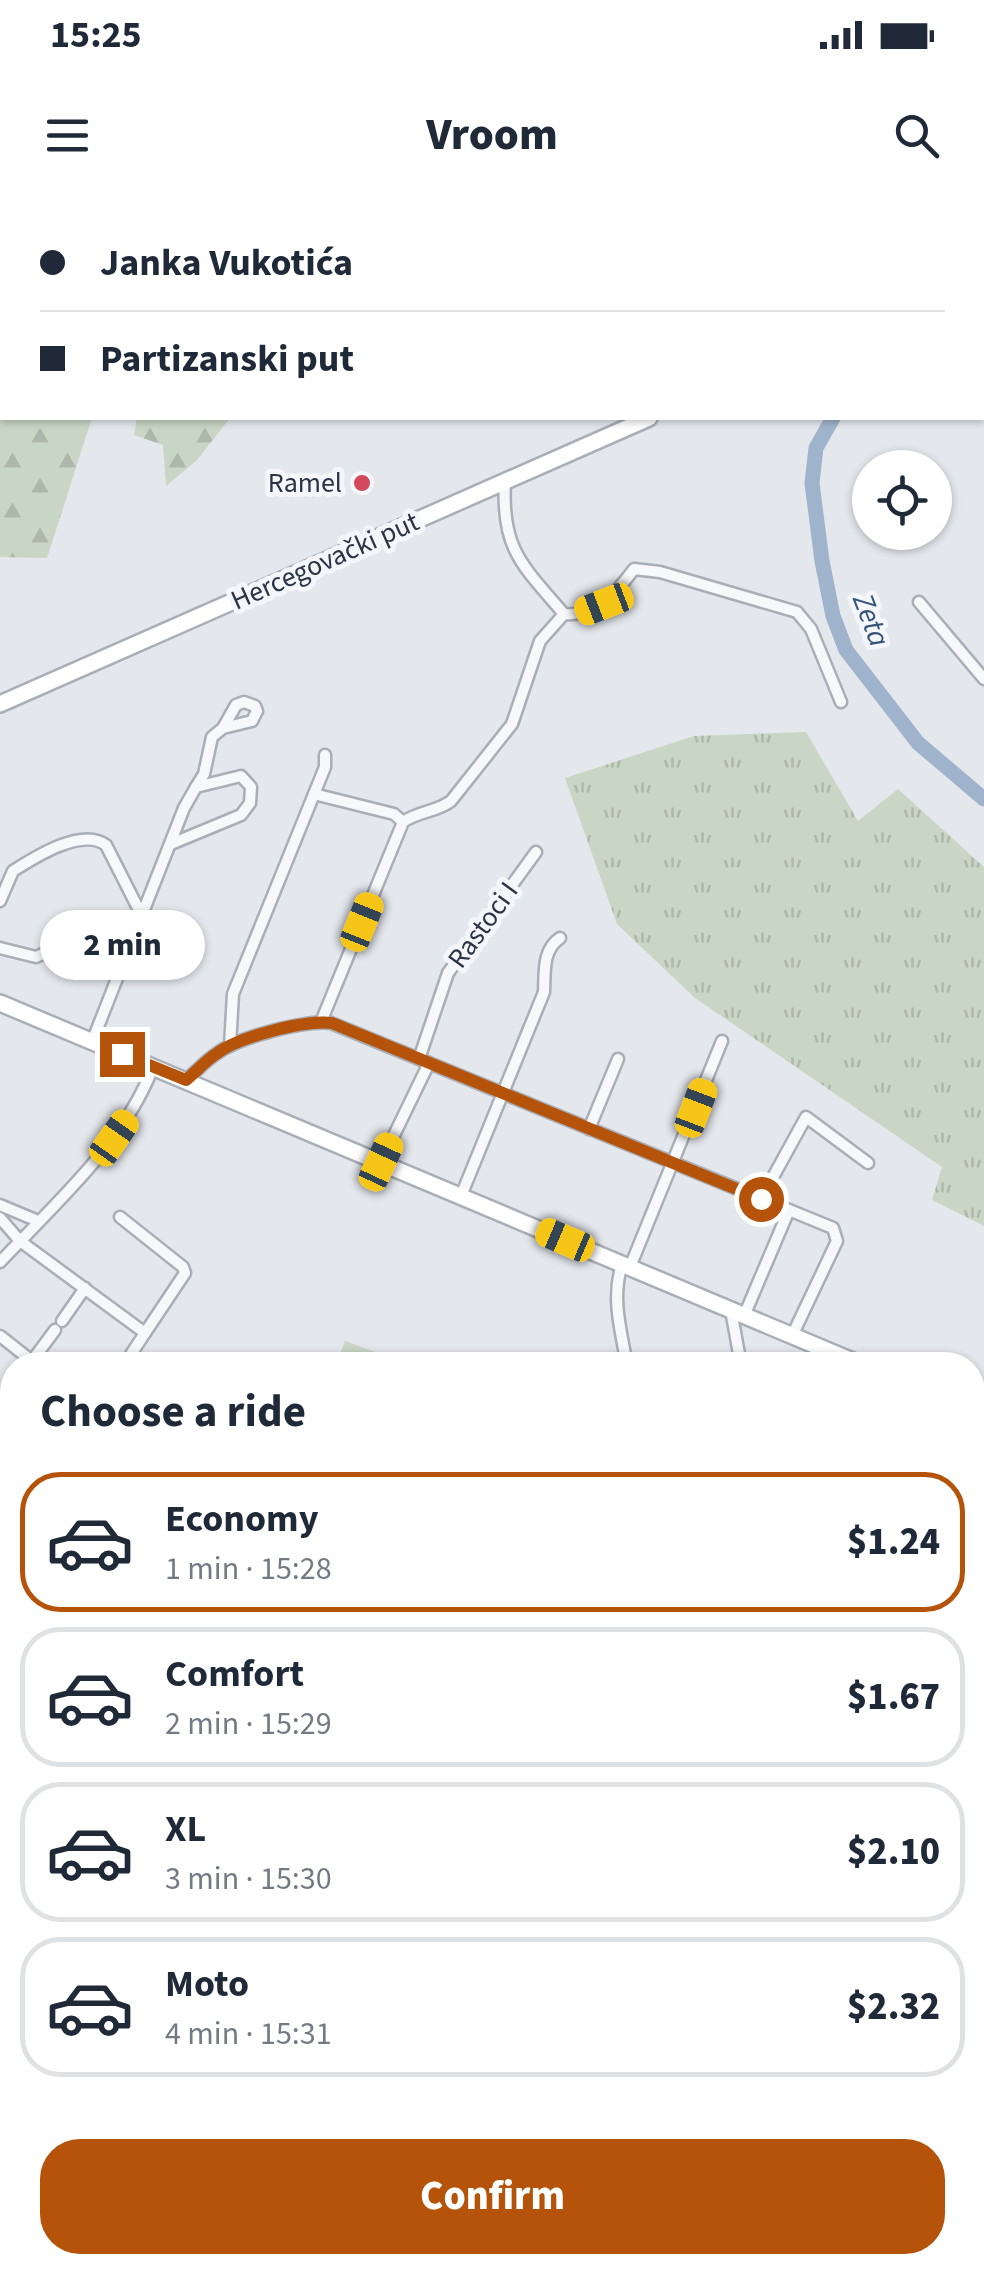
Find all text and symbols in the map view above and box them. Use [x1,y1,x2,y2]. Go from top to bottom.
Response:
text: 15:25 [50,8,142,62]
text: Vroom [426,103,558,167]
icon: menu [40,108,95,163]
icon: search [889,108,944,163]
text: Janka Vukotića [100,236,353,290]
text: Partizanski put [100,332,354,386]
map controls [852,450,952,550]
button: locate [852,450,952,550]
place label: Ramel [268,463,342,503]
marker: Ramel [351,472,373,494]
street label: Hercegovački put [225,501,426,620]
car [571,579,637,629]
water label: Zeta [841,586,901,653]
street label: Rastoci I [438,874,528,976]
car [337,889,387,955]
callout: 2 min [39,909,204,979]
text: 2 min [83,922,162,968]
route end [100,1032,145,1077]
car [671,1075,721,1141]
car [85,1105,143,1171]
car [355,1128,407,1196]
route start [739,1177,784,1222]
car [532,1214,598,1266]
text: Choose a ride [40,1380,306,1444]
text: Economy [165,1492,318,1546]
icon: car [45,1497,135,1587]
text: $1.24 [847,1515,940,1569]
text: 1 min · 15:28 [165,1546,332,1592]
text: Comfort [165,1647,304,1701]
icon: car [45,1652,135,1742]
text: $1.67 [847,1670,940,1724]
text: 2 min · 15:29 [165,1701,332,1747]
text: XL [165,1802,206,1856]
icon: car [45,1807,135,1897]
text: $2.10 [847,1825,940,1879]
text: 3 min · 15:30 [165,1856,332,1902]
text: Moto [165,1957,249,2011]
icon: car [45,1962,135,2052]
text: $2.32 [847,1980,940,2034]
text: 4 min · 15:31 [165,2011,332,2057]
button: Confirm [40,2139,945,2254]

